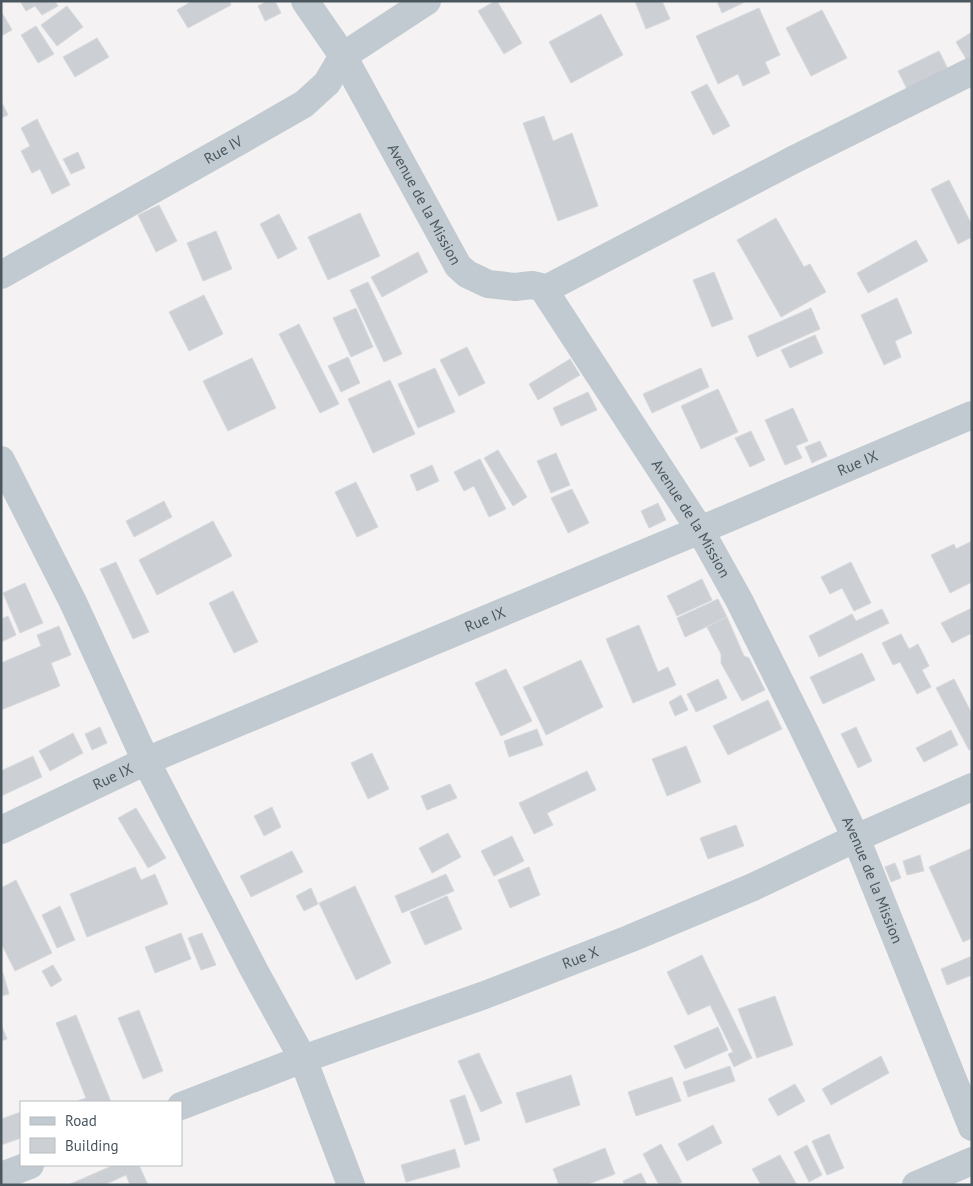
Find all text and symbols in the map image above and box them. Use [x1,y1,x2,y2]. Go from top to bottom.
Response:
street label: Rue IV [200,131,246,168]
street label: Avenue de la Mission [384,140,466,268]
street label: Rue IX [834,446,881,480]
street label: Avenue de la Mission [648,456,735,581]
street label: Rue IX [462,602,508,636]
street label: Rue IX [90,759,136,794]
street label: Avenue de la Mission [838,813,907,946]
street label: Rue X [559,942,601,973]
legend [20,1101,182,1166]
text: Road [65,1111,97,1130]
text: Building [65,1136,119,1155]

